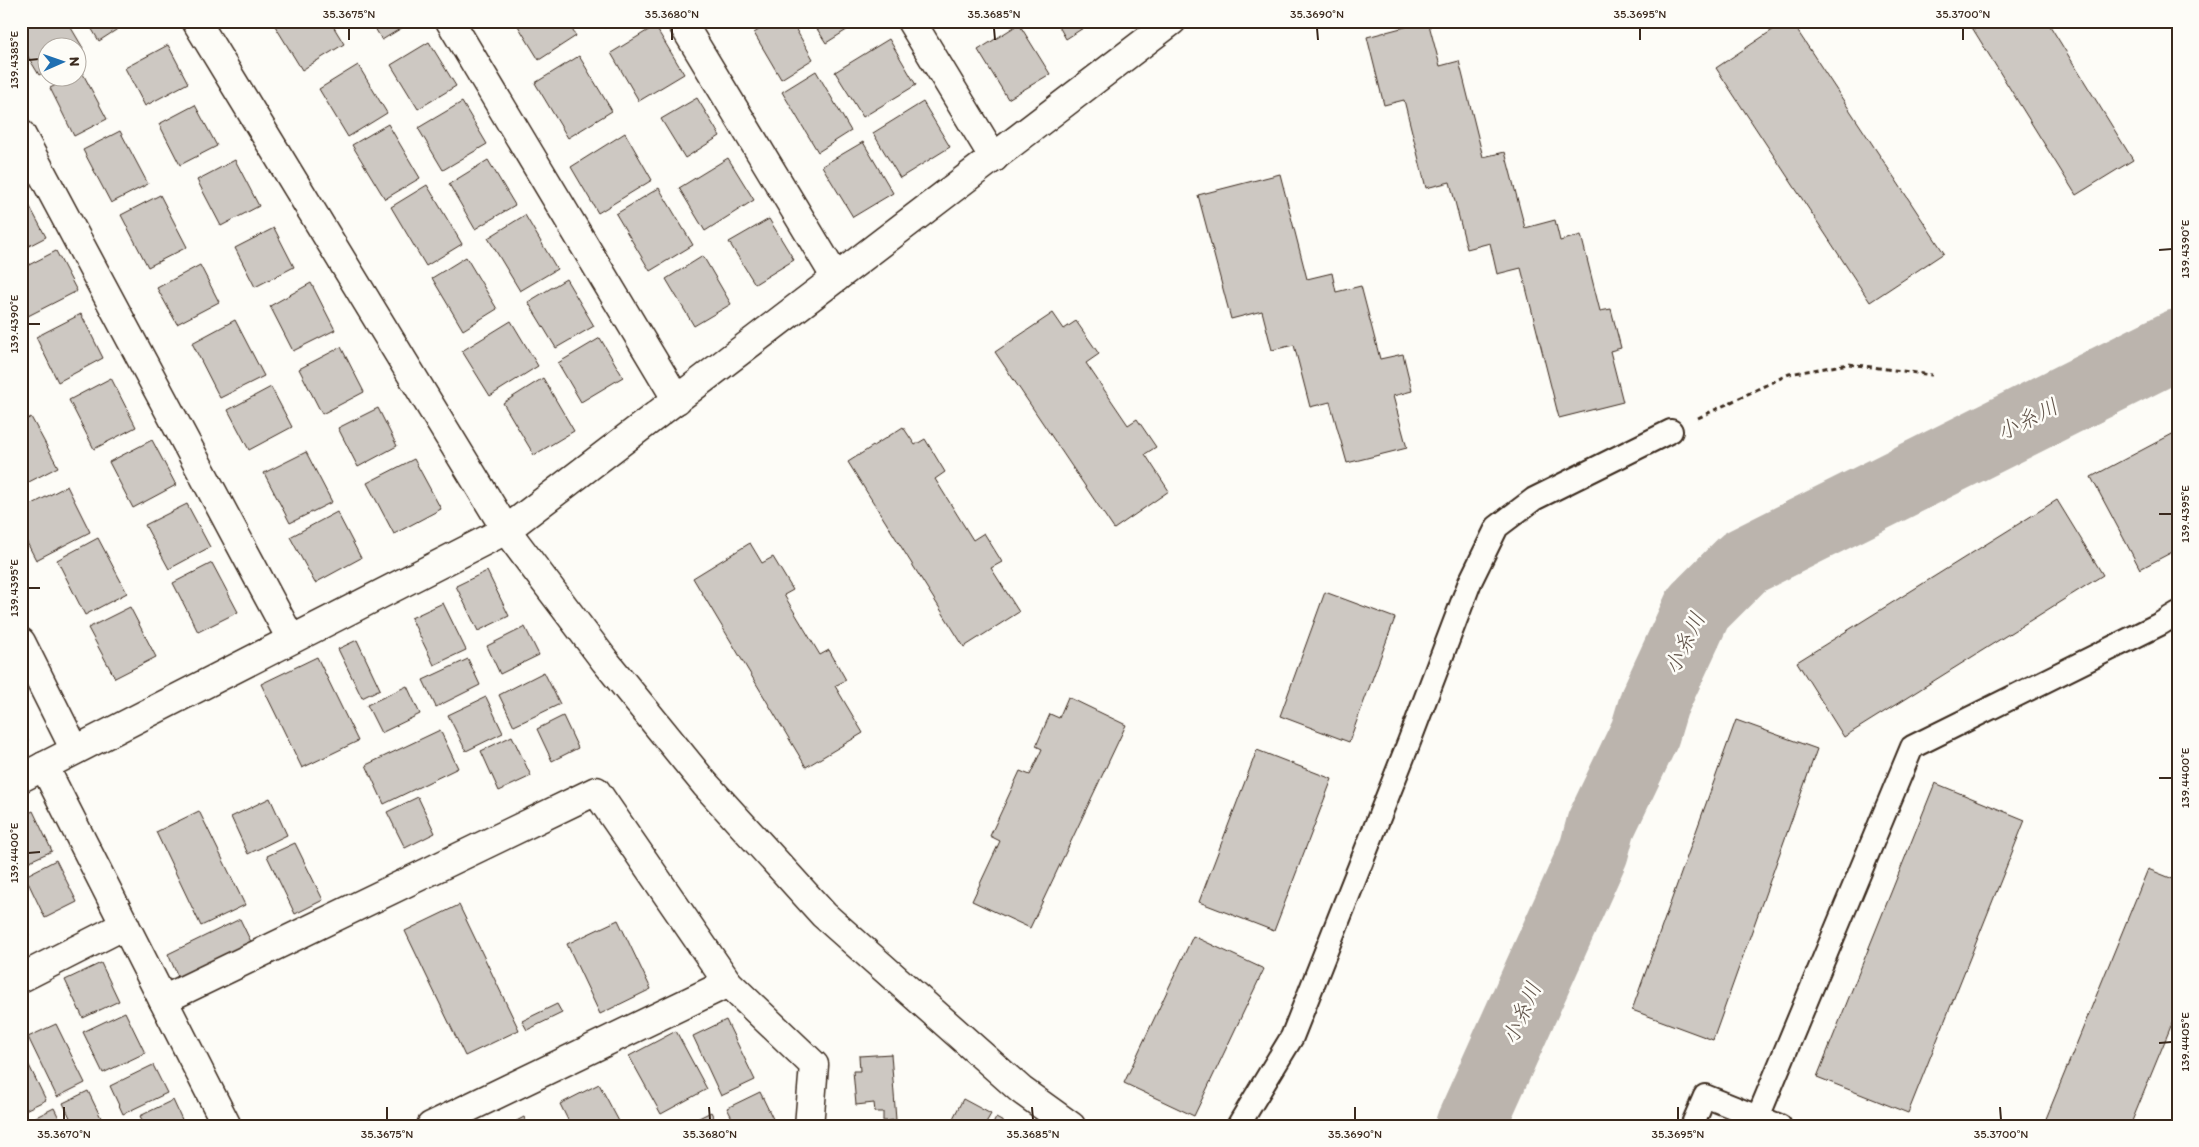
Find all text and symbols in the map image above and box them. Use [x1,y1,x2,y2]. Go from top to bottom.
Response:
text: 35.3675°N [323,7,375,21]
text: 35.3680°N [645,7,699,21]
text: 35.3685°N [967,7,1021,21]
text: 35.3690°N [1290,7,1344,21]
text: 35.3695°N [1614,7,1666,21]
text: 35.3700°N [1936,7,1990,21]
text: 139.4385°E [7,31,21,89]
north arrow [38,38,88,88]
text: N [66,57,83,67]
text: 139.4390°E [2178,219,2192,278]
text: 139.4390°E [7,294,21,353]
water label: 小糸川 [1992,392,2063,446]
text: 139.4395°E [2178,485,2192,543]
text: 139.4395°E [7,559,21,617]
water label: 小糸川 [1658,608,1711,679]
text: 139.4400°E [2178,747,2192,808]
text: 139.4400°E [7,822,21,883]
water label: 小糸川 [1496,978,1547,1049]
text: 139.4405°E [2178,1012,2192,1072]
text: 35.3670°N [37,1127,91,1141]
text: 35.3675°N [361,1127,413,1141]
text: 35.3680°N [683,1127,737,1141]
text: 35.3685°N [1006,1127,1060,1141]
text: 35.3690°N [1328,1127,1382,1141]
text: 35.3695°N [1652,1127,1704,1141]
text: 35.3700°N [1974,1127,2028,1141]

